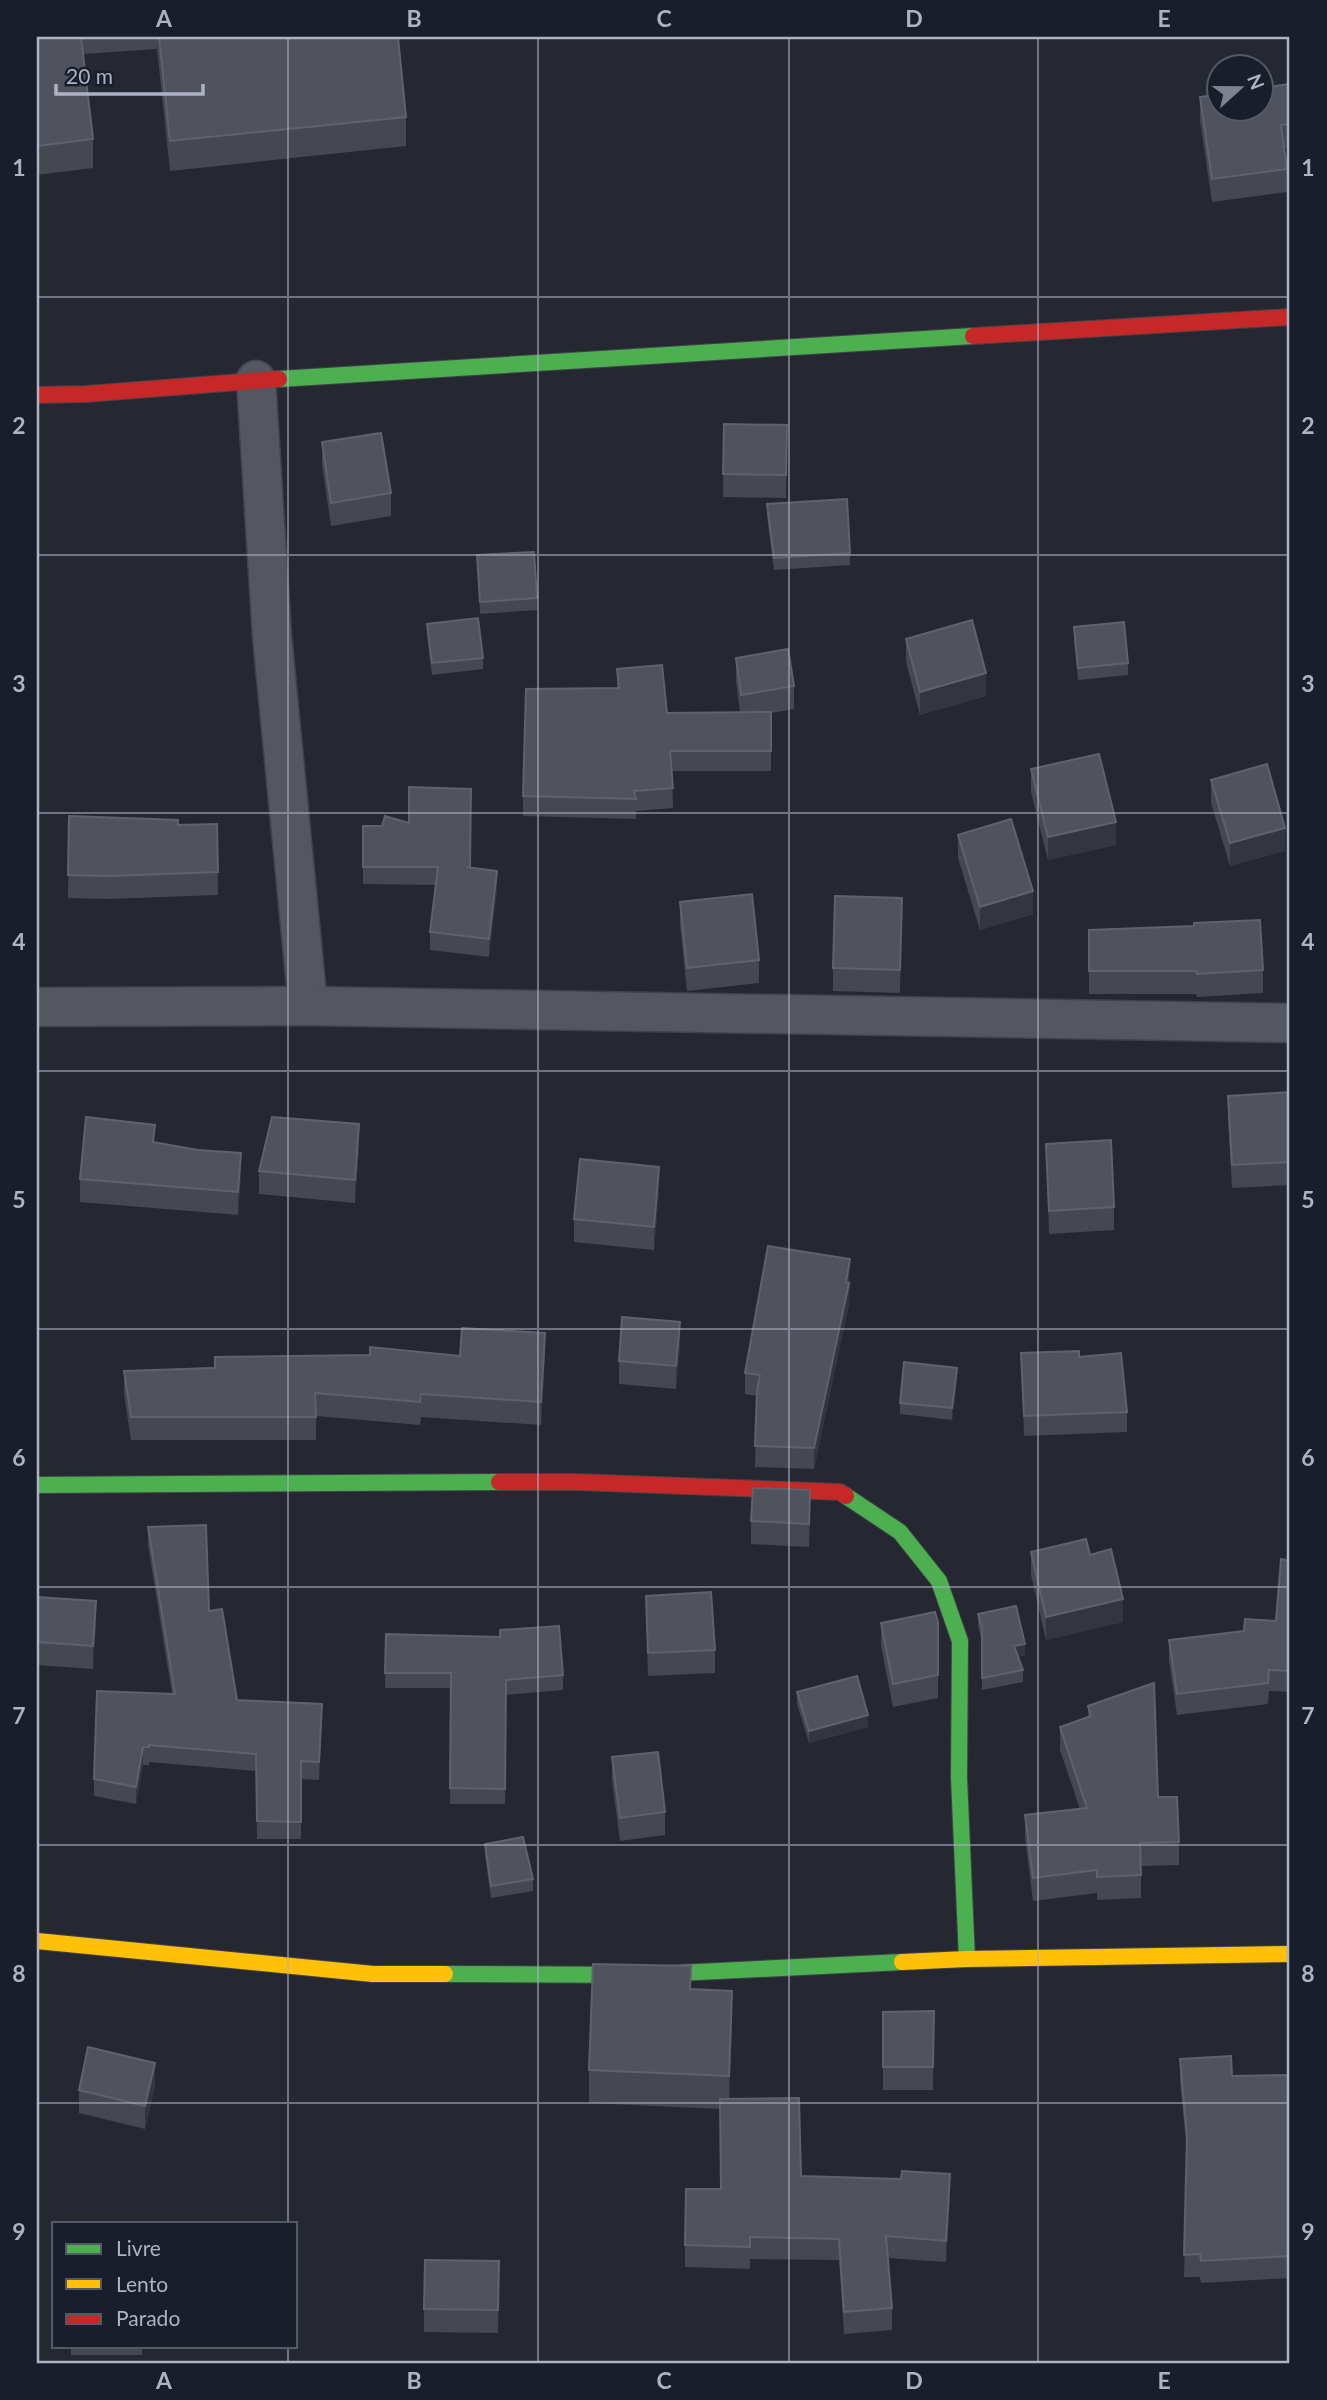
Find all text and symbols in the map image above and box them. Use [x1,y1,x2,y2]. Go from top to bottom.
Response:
text: A [155,4,173,32]
text: B [406,4,422,32]
text: C [656,4,672,32]
text: D [905,4,923,32]
text: E [1157,4,1171,32]
scale bar [56,52,203,96]
north arrow [1204,52,1274,122]
text: 20 m [66,63,113,88]
text: N [1243,71,1270,93]
text: 1 [12,153,26,181]
text: 1 [1301,153,1315,181]
text: 2 [12,411,26,439]
text: 2 [1301,411,1315,439]
text: 3 [12,669,26,697]
text: 3 [1301,669,1315,697]
text: 4 [12,927,26,955]
text: 4 [1301,927,1315,955]
text: 5 [12,1185,26,1213]
text: 5 [1301,1185,1315,1213]
text: 6 [12,1443,26,1471]
text: 6 [1301,1443,1315,1471]
text: 7 [12,1701,26,1729]
text: 7 [1301,1701,1315,1729]
text: 8 [12,1959,26,1987]
text: 8 [1301,1959,1315,1987]
text: 9 [12,2217,26,2245]
text: 9 [1301,2217,1315,2245]
legend [52,2222,298,2348]
text: Livre [116,2235,161,2260]
text: Lento [116,2271,168,2296]
text: Parado [116,2305,180,2330]
text: A [155,2366,173,2394]
text: B [406,2366,422,2394]
text: C [656,2366,672,2394]
text: D [905,2366,923,2394]
text: E [1157,2366,1171,2394]

